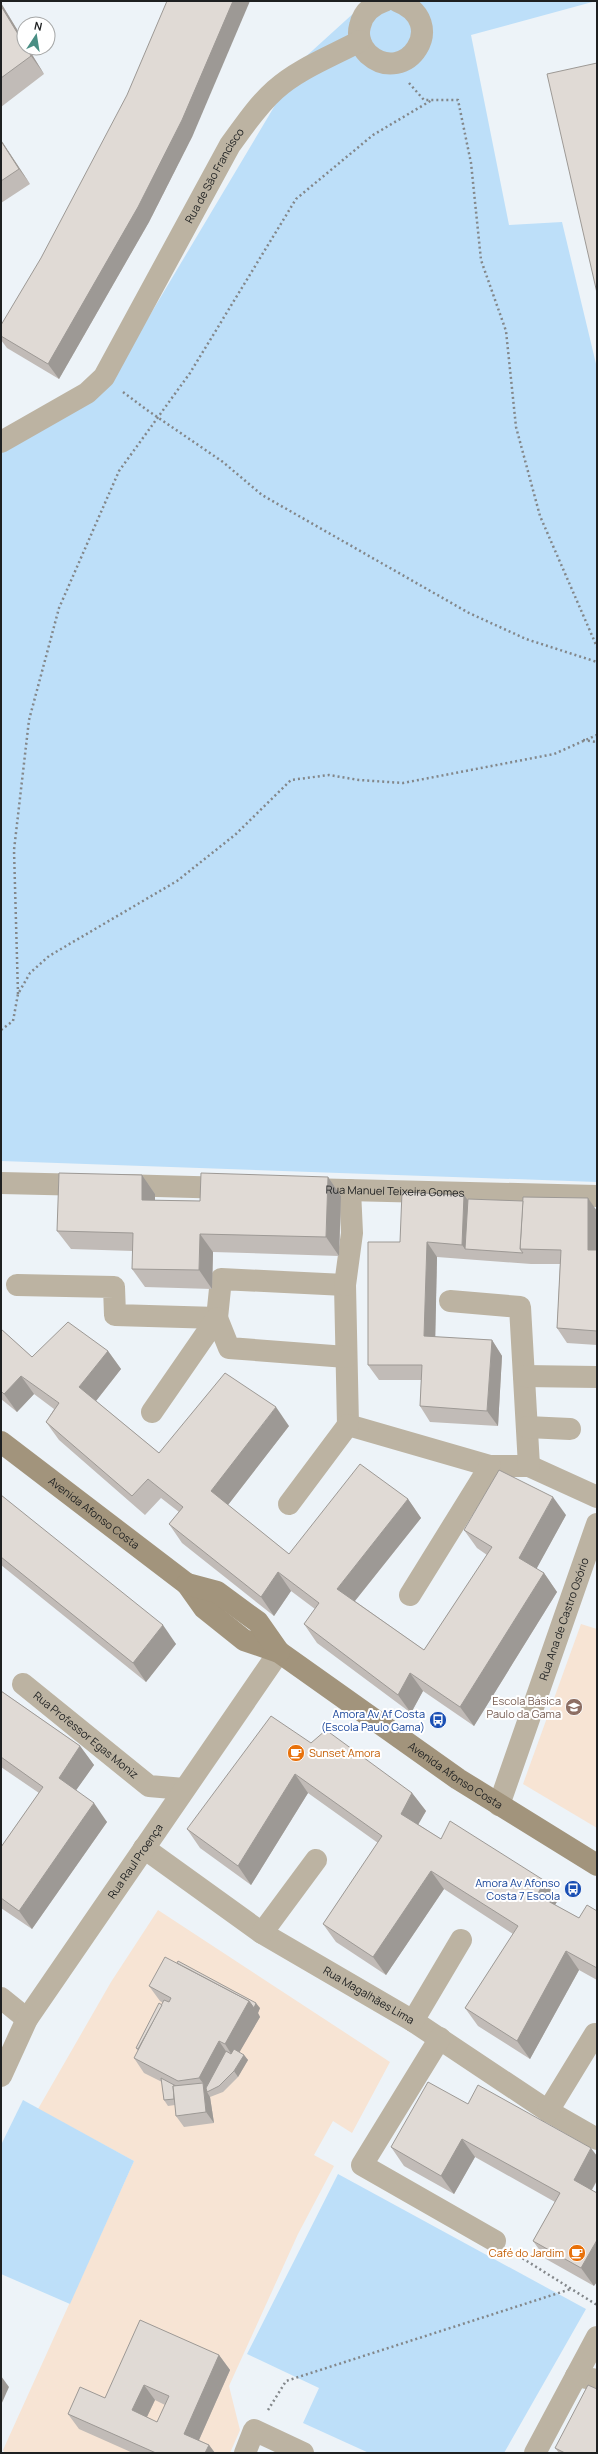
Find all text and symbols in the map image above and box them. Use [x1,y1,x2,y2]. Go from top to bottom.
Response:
north arrow [16,16,56,56]
text: N [33,18,44,34]
street label: Rua de São Francisco [181,124,247,226]
street label: Rua Manuel Teixeira Gomes [325,1181,465,1200]
street label: Avenida Afonso Costa [46,1473,143,1552]
street label: Rua Ana de Castro Osório [535,1555,592,1682]
street label: Rua Professor Egas Moniz [31,1688,142,1782]
place label: Escola Básica Paulo da Gama [487,1693,561,1721]
school or university icon: Escola Básica Paulo da Gama [564,1697,584,1717]
place label: Amora Av Af Costa (Escola Paulo Gama) [321,1706,425,1734]
bus stop icon: Amora Av Af Costa (Escola Paulo Gama) [428,1710,448,1730]
street label: Avenida Afonso Costa [405,1738,506,1812]
cafe icon: Sunset Amora [286,1743,306,1763]
place label: Sunset Amora [309,1745,380,1760]
street label: Rua Raul Proença [104,1820,166,1902]
place label: Amora Av Afonso Costa 7 Escola [475,1875,560,1903]
bus stop icon: Amora Av Afonso Costa 7 Escola [563,1879,583,1899]
street label: Rua Magalhães Lima [321,1962,417,2027]
cafe icon: Café do Jardim [567,2243,587,2263]
place label: Café do Jardim [489,2245,564,2260]

